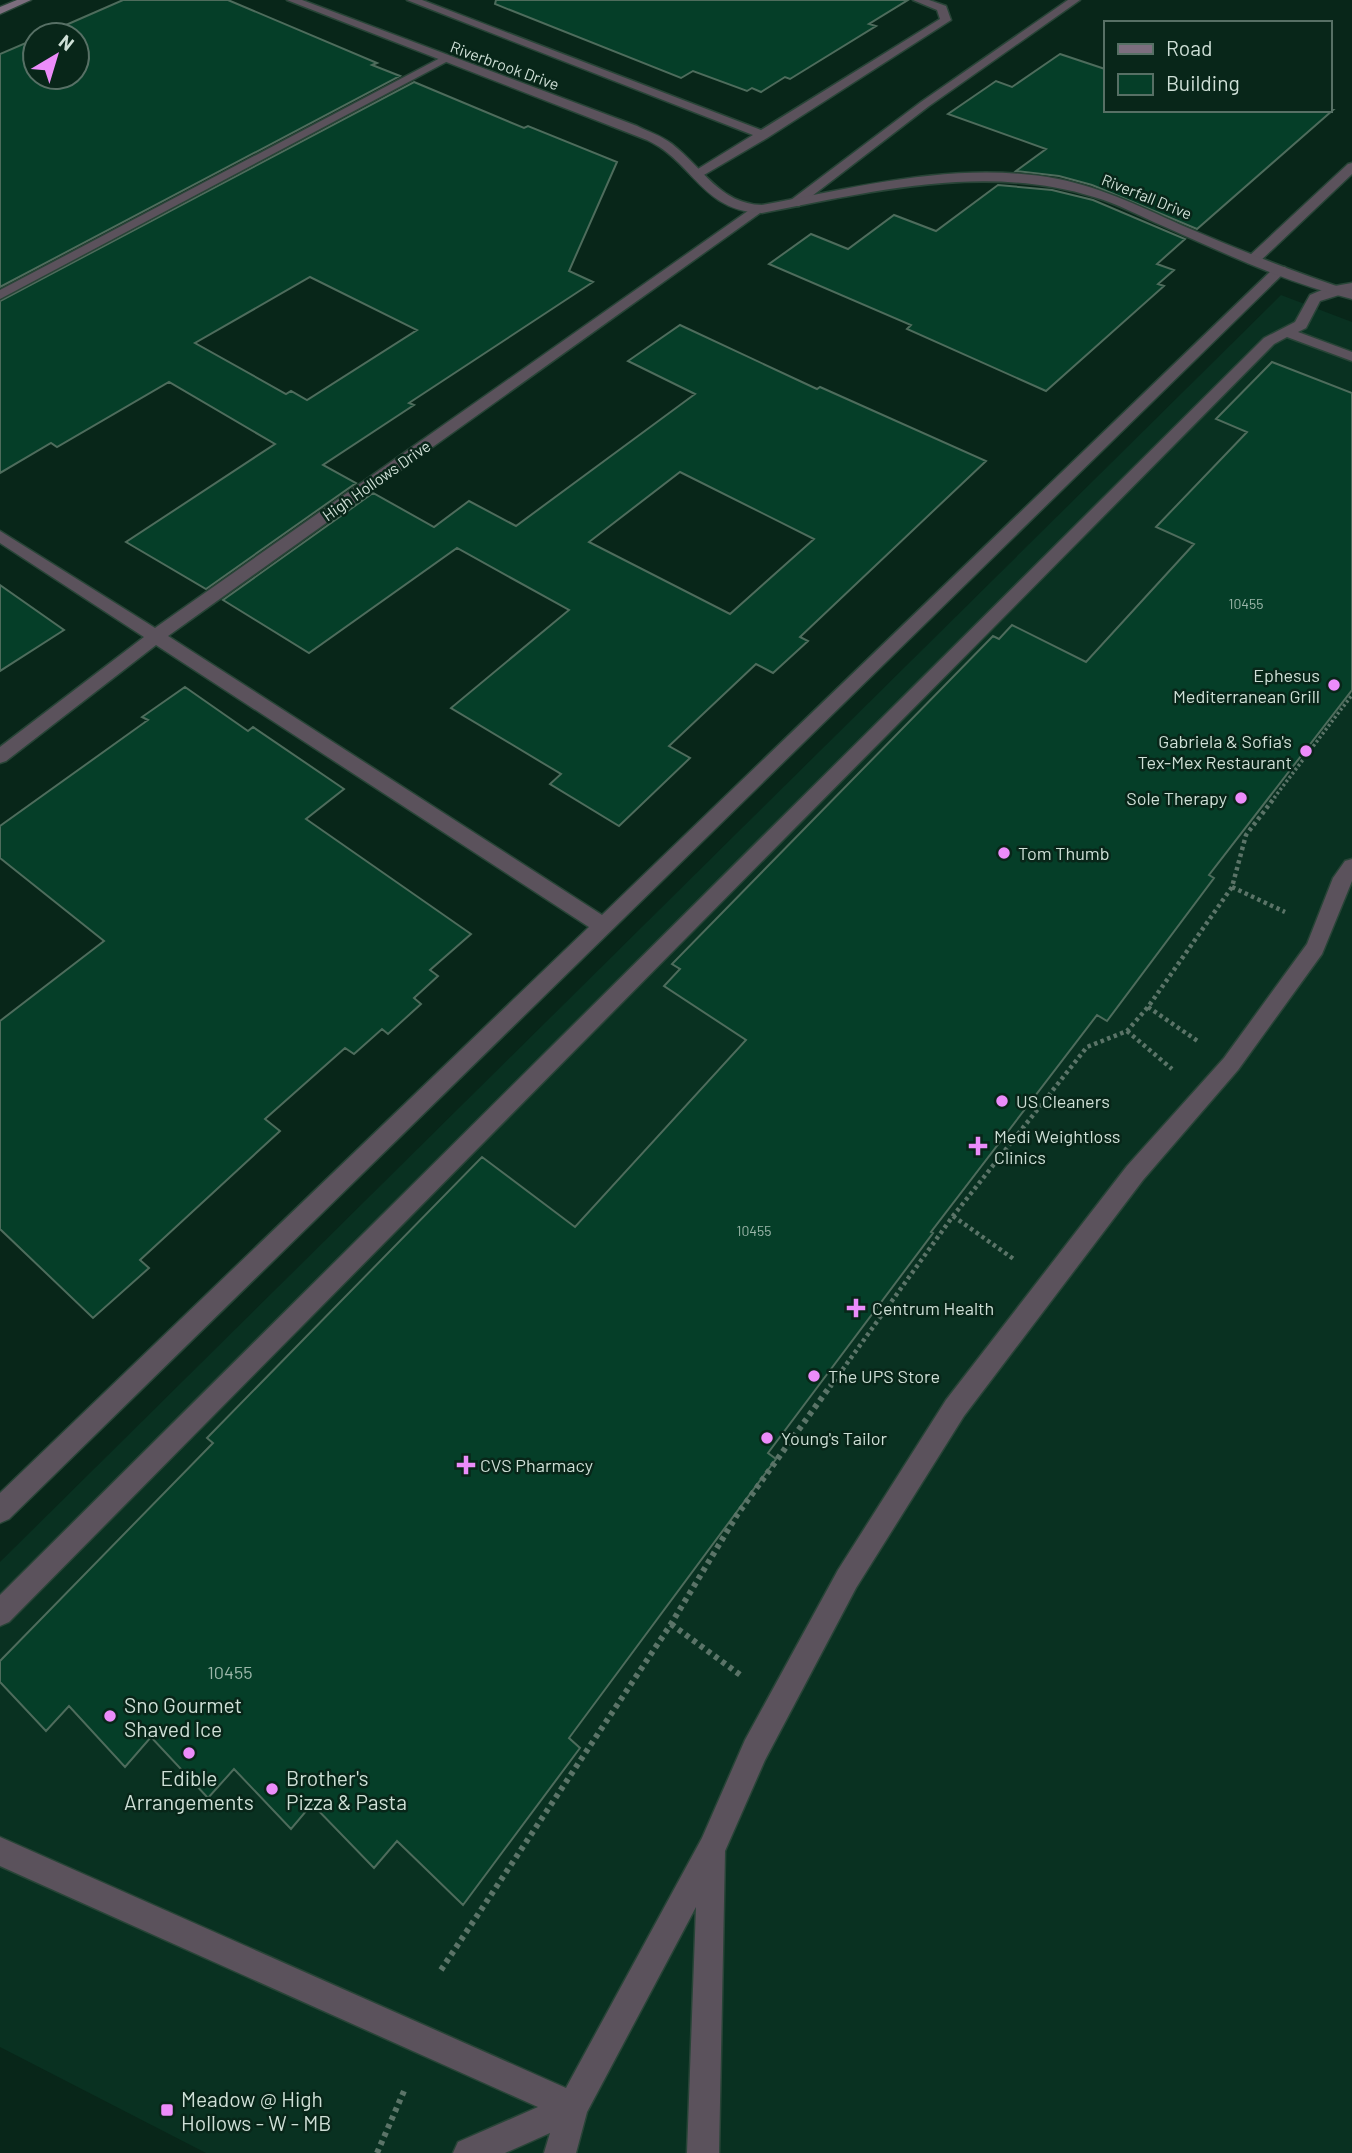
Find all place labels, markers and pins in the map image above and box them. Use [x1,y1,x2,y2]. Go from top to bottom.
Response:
place label: Ephesus Mediterranean Grill [1173,664,1320,707]
marker: Ephesus Mediterranean Grill [1326,677,1342,693]
place label: Gabriela & Sofia's Tex-Mex Restaurant [1138,730,1292,773]
marker: Gabriela & Sofia's Tex-Mex Restaurant [1298,743,1314,759]
place label: Sole Therapy [1126,787,1227,809]
marker: Sole Therapy [1233,790,1249,806]
place label: Tom Thumb [1018,842,1110,864]
marker: Tom Thumb [996,845,1012,861]
place label: US Cleaners [1016,1090,1110,1112]
marker: US Cleaners [994,1093,1010,1109]
place label: Medi Weightloss Clinics [994,1125,1120,1168]
marker: Medi Weightloss Clinics [968,1136,988,1156]
place label: Centrum Health [872,1297,994,1319]
marker: Centrum Health [846,1298,866,1318]
place label: The UPS Store [828,1365,940,1387]
marker: The UPS Store [806,1368,822,1384]
place label: Young's Tailor [781,1427,887,1449]
marker: Young's Tailor [759,1430,775,1446]
place label: CVS Pharmacy [480,1454,593,1476]
marker: CVS Pharmacy [458,1457,474,1473]
place label: Sno Gourmet Shaved Ice [124,1692,242,1741]
marker: Sno Gourmet Shaved Ice [102,1708,118,1724]
marker: Edible Arrangements [181,1745,197,1761]
place label: Edible Arrangements [124,1765,254,1814]
place label: Brother's Pizza & Pasta [286,1765,407,1814]
marker: Brother's Pizza & Pasta [264,1781,280,1797]
place label: Meadow @ High Hollows - W - MB [181,2086,331,2135]
marker: Meadow @ High Hollows - W - MB [159,2102,175,2118]

